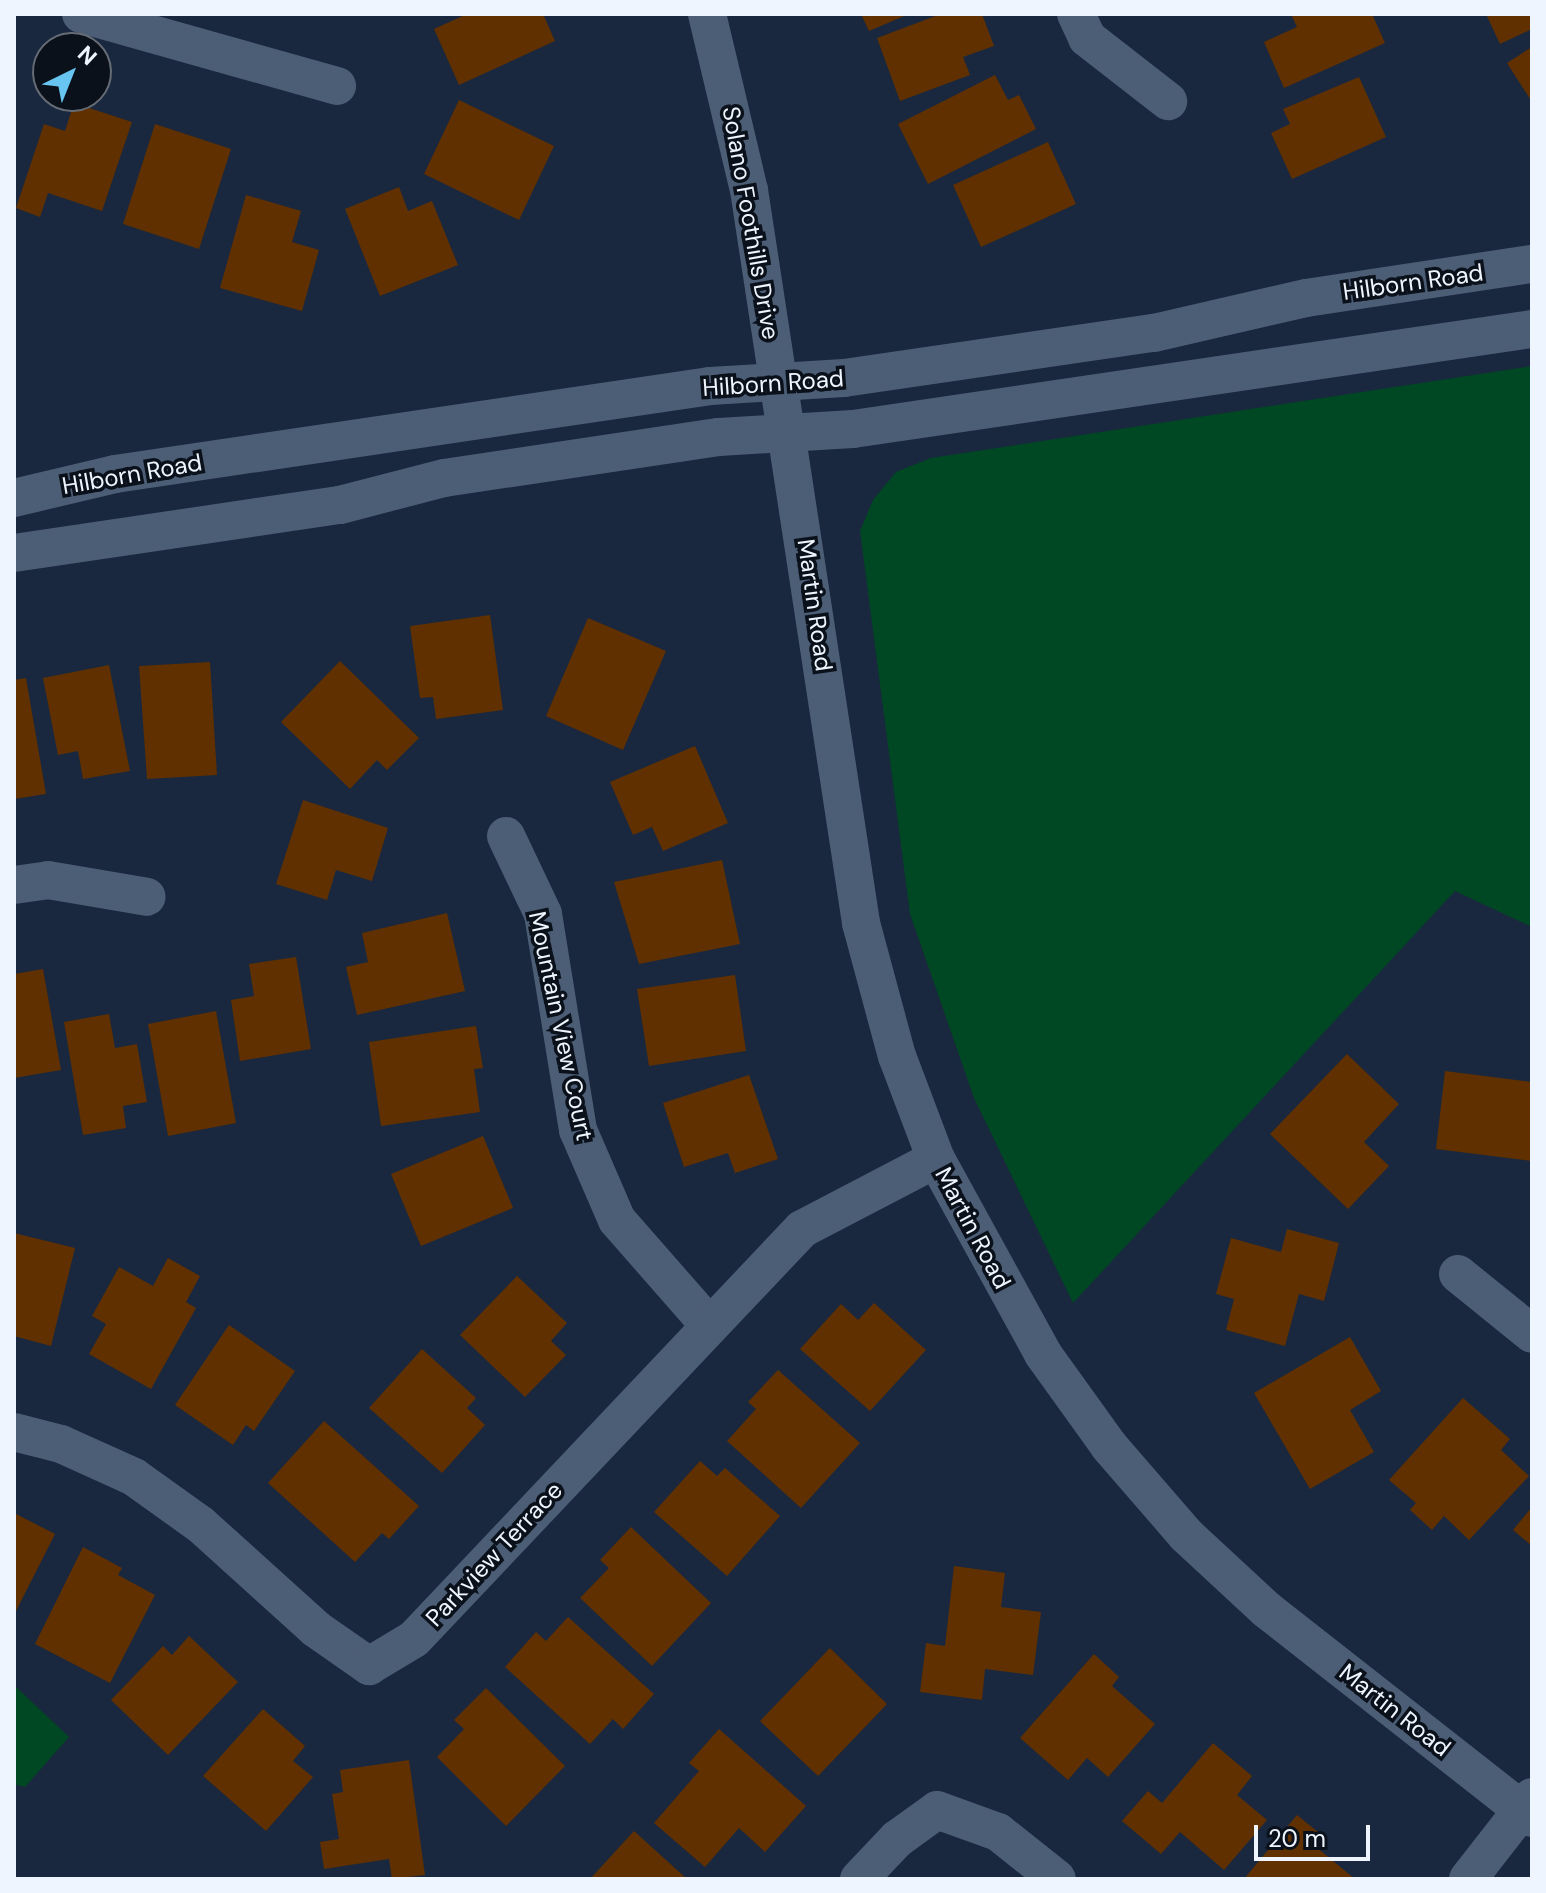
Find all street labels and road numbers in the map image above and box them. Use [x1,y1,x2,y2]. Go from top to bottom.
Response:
street label: Solano Foothills Drive [716,104,786,342]
street label: Hilborn Road [1341,258,1485,306]
street label: Hilborn Road [701,364,845,402]
street label: Hilborn Road [60,448,204,500]
street label: Martin Road [791,537,839,673]
street label: Mountain View Court [523,909,599,1143]
street label: Martin Road [929,1162,1017,1294]
street label: Parkview Terrace [420,1476,568,1632]
street label: Martin Road [1334,1658,1456,1762]

